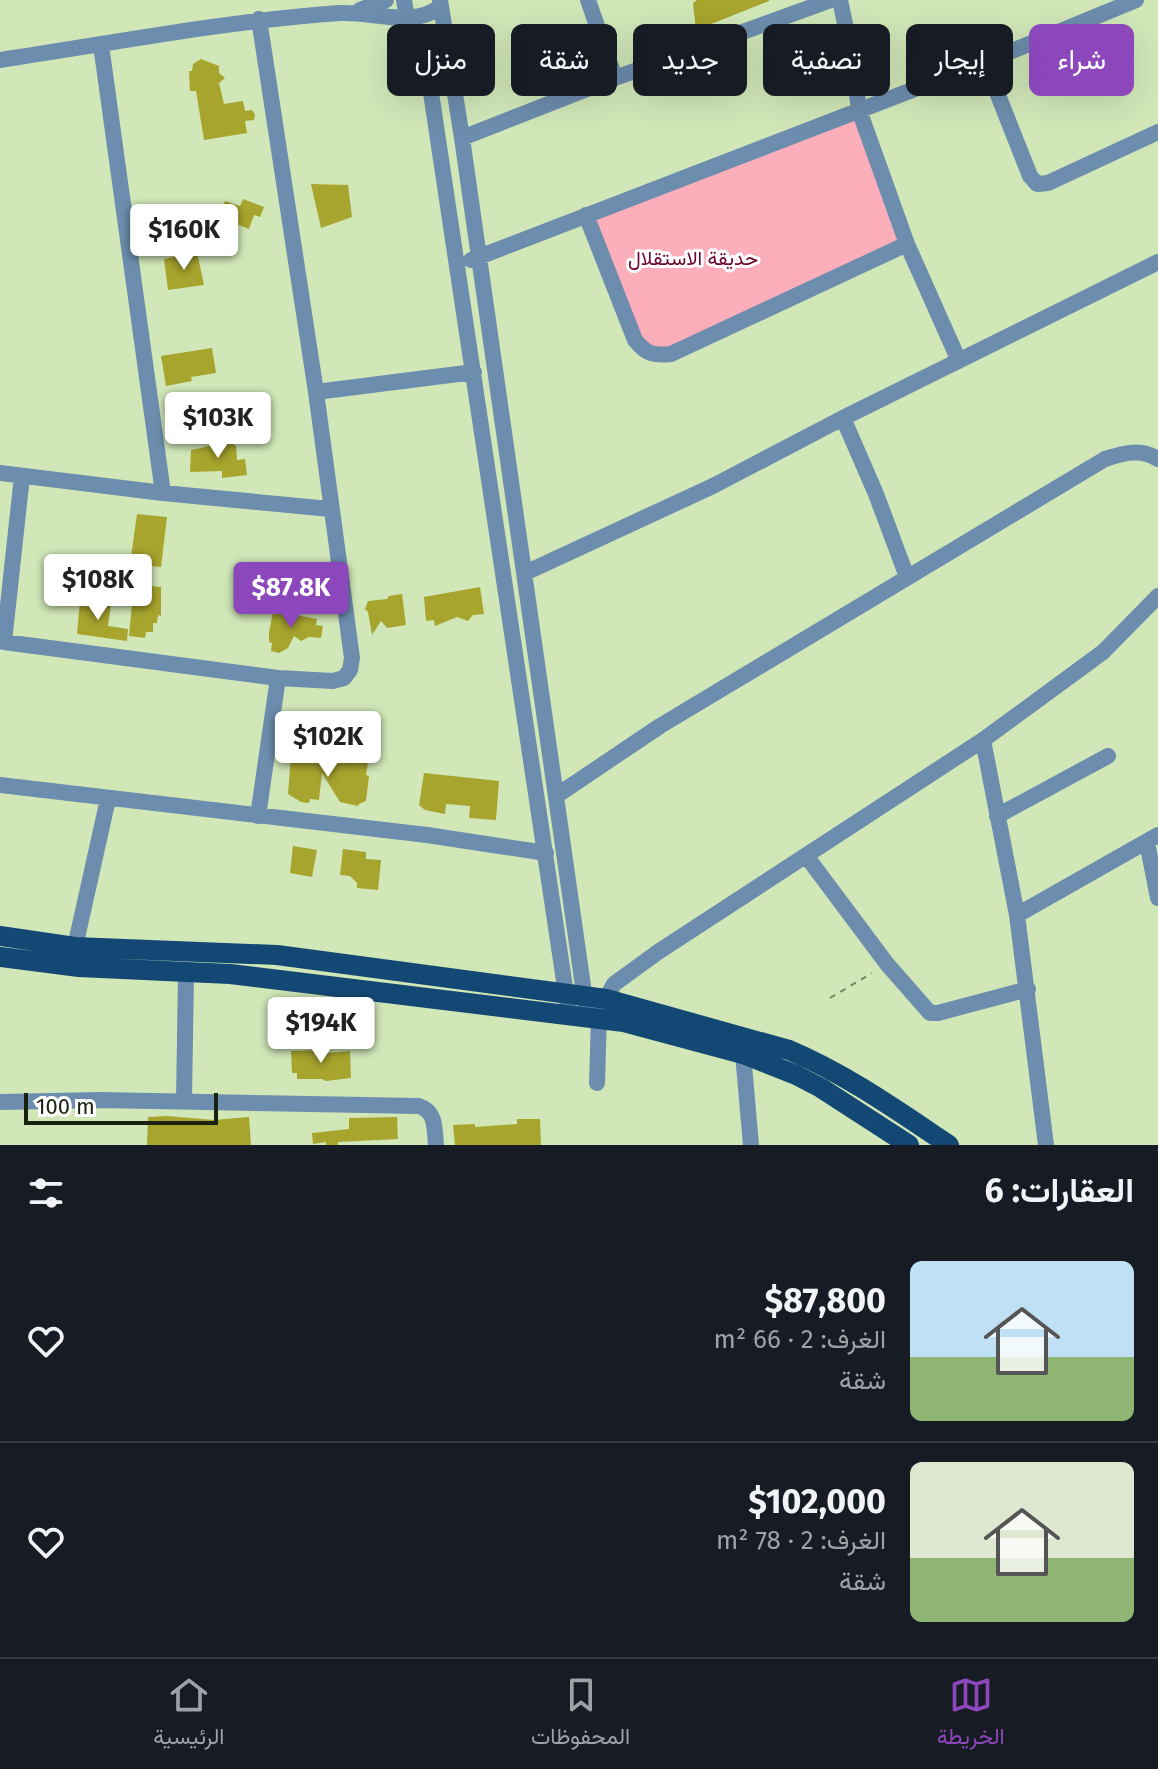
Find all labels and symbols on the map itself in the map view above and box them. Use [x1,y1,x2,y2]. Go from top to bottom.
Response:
pin: $160K [128,204,240,272]
park label: حديقة الاستقلال [628,246,758,270]
pin: $103K [162,392,274,460]
pin: $108K [42,554,154,622]
pin: $87.8K [226,562,356,630]
pin: $102K [272,711,384,779]
pin: $194K [265,997,377,1065]
scale bar [24,1089,218,1125]

